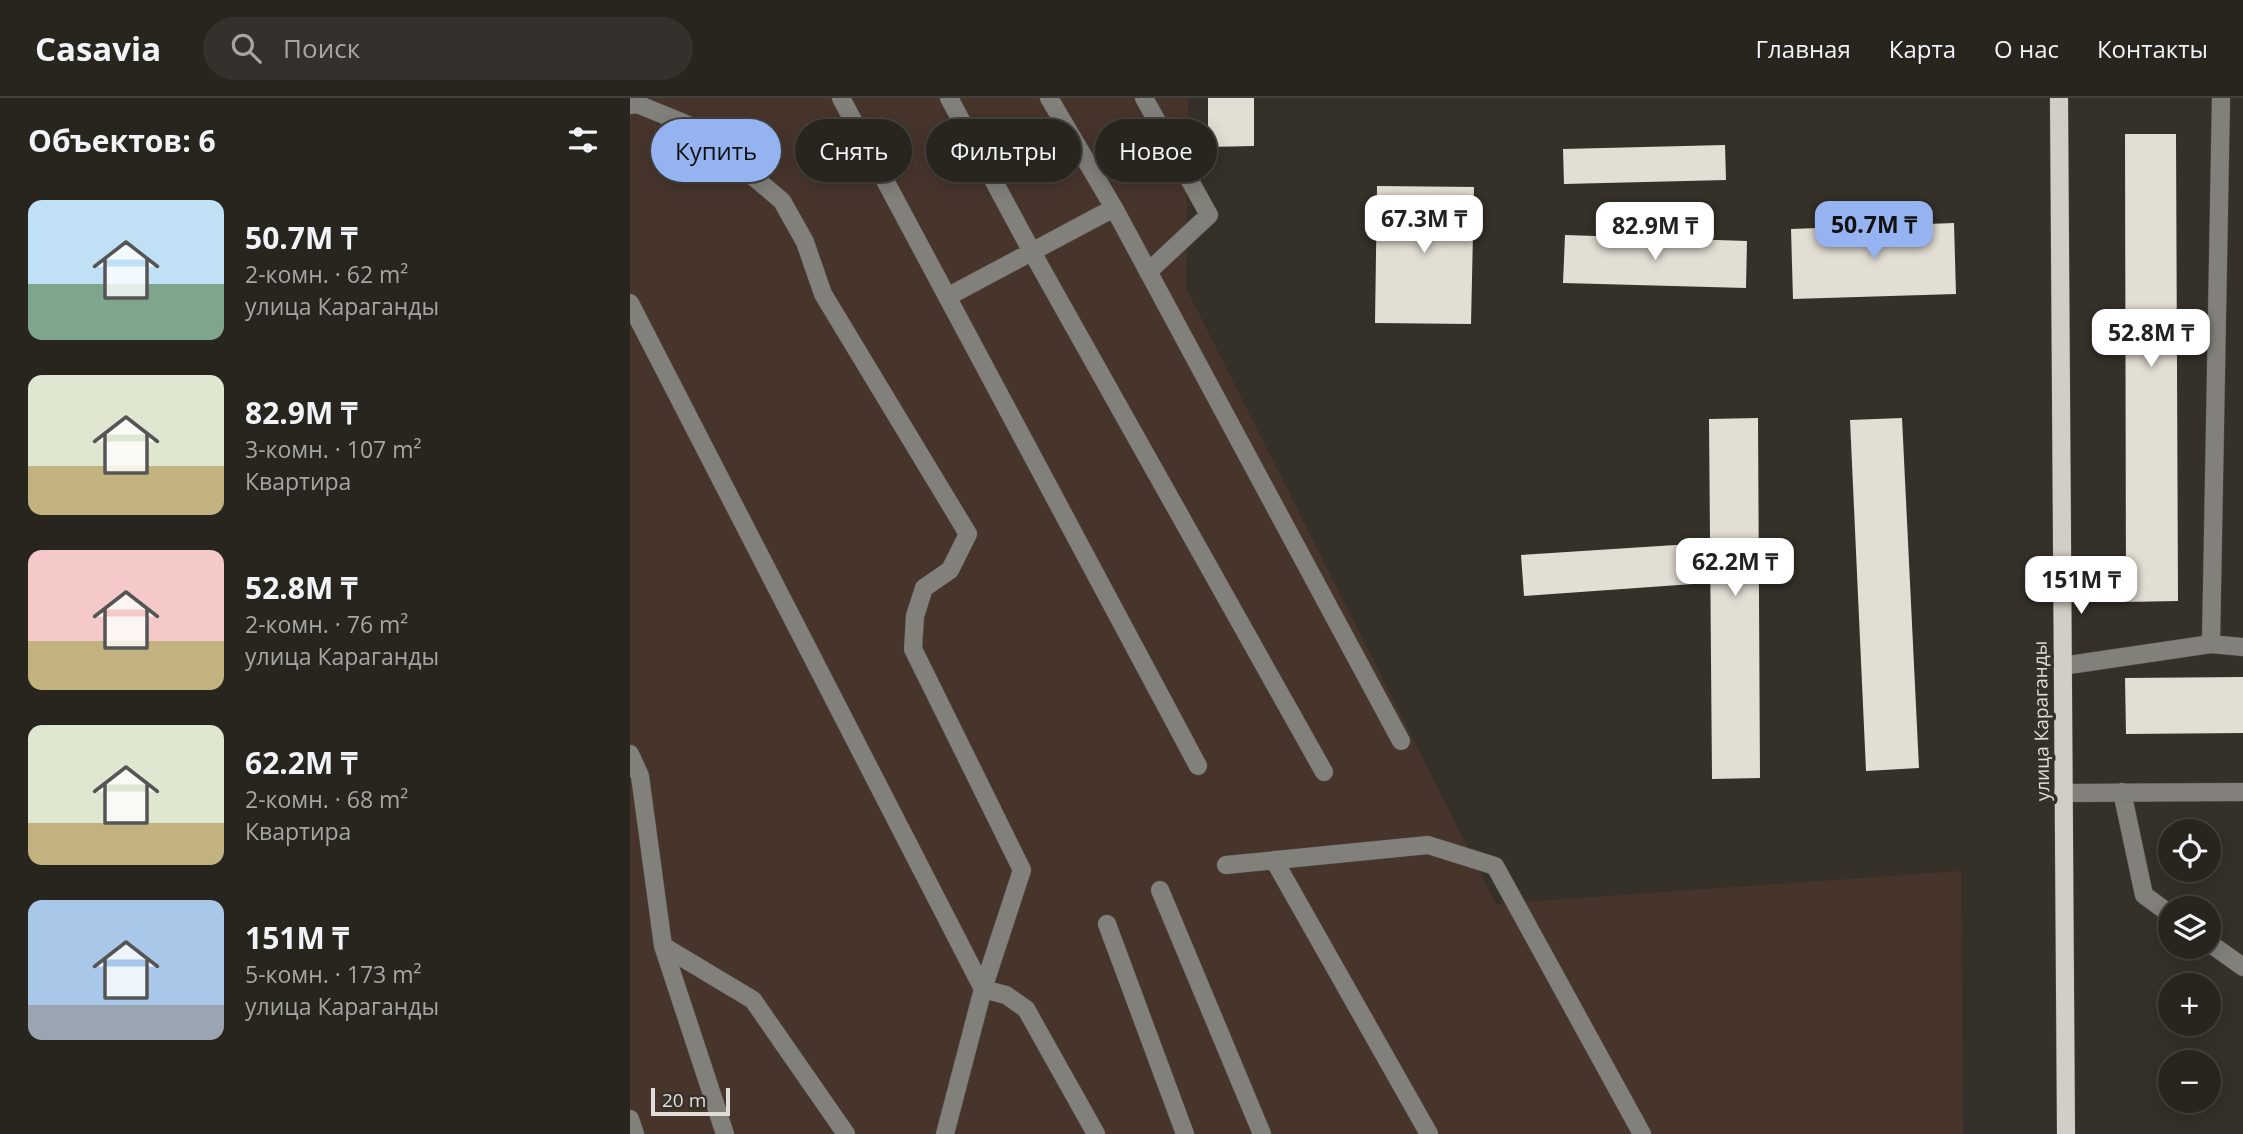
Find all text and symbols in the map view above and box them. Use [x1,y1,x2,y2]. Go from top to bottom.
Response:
search box [203,17,693,80]
text: Casavia [35,26,161,71]
icon: search [227,29,265,67]
text: Поиск [283,30,360,66]
text: Главная [1756,32,1851,65]
text: Карта [1889,32,1956,65]
text: О нас [1994,32,2059,65]
text: Контакты [2097,32,2208,65]
chip: Купить [651,119,781,182]
chip: Снять [795,119,912,182]
chip: Фильтры [926,119,1081,182]
chip: Новое [1095,119,1217,182]
text: Объектов: 6 [28,120,216,161]
icon: filters [564,121,602,159]
pin: 67.3M ₸ [1359,195,1489,255]
text: 67.3M ₸ [1381,202,1467,234]
pin: 82.9M ₸ [1590,202,1720,262]
pin: 50.7M ₸ [1809,202,1939,261]
text: 50.7M ₸ [1831,208,1917,240]
text: 82.9M ₸ [1612,209,1698,241]
text: 50.7M ₸ [245,217,357,258]
icon: home [84,228,168,312]
text: 2-комн. · 62 m² [245,258,408,290]
text: улица Караганды [245,290,439,322]
pin: 52.8M ₸ [2086,310,2216,369]
text: 52.8M ₸ [2108,316,2194,348]
text: 82.9M ₸ [245,392,357,433]
icon: home [84,403,168,487]
text: 3-комн. · 107 m² [245,433,421,465]
text: Квартира [245,465,351,497]
pin: 62.2M ₸ [1670,538,1800,598]
text: 62.2M ₸ [1692,545,1778,577]
pin: 151M ₸ [2024,556,2138,616]
text: 151M ₸ [2041,563,2121,595]
text: 52.8M ₸ [245,567,357,608]
icon: home [84,578,168,662]
text: 2-комн. · 76 m² [245,608,408,640]
text: улица Караганды [245,640,439,672]
street label: улица Караганды [2027,641,2055,801]
text: 62.2M ₸ [245,742,357,783]
icon: home [84,753,168,837]
text: 2-комн. · 68 m² [245,783,408,815]
text: Квартира [245,815,351,847]
map controls [2158,819,2221,1113]
button: locate [2158,819,2221,882]
button: layers [2158,896,2221,959]
text: 151M ₸ [245,917,349,958]
icon: home [84,928,168,1012]
text: 5-комн. · 173 m² [245,958,421,990]
button: + [2158,973,2221,1036]
text: улица Караганды [245,990,439,1022]
button: − [2158,1050,2221,1113]
scale bar [651,1085,730,1117]
text: 20 m [662,1087,706,1113]

